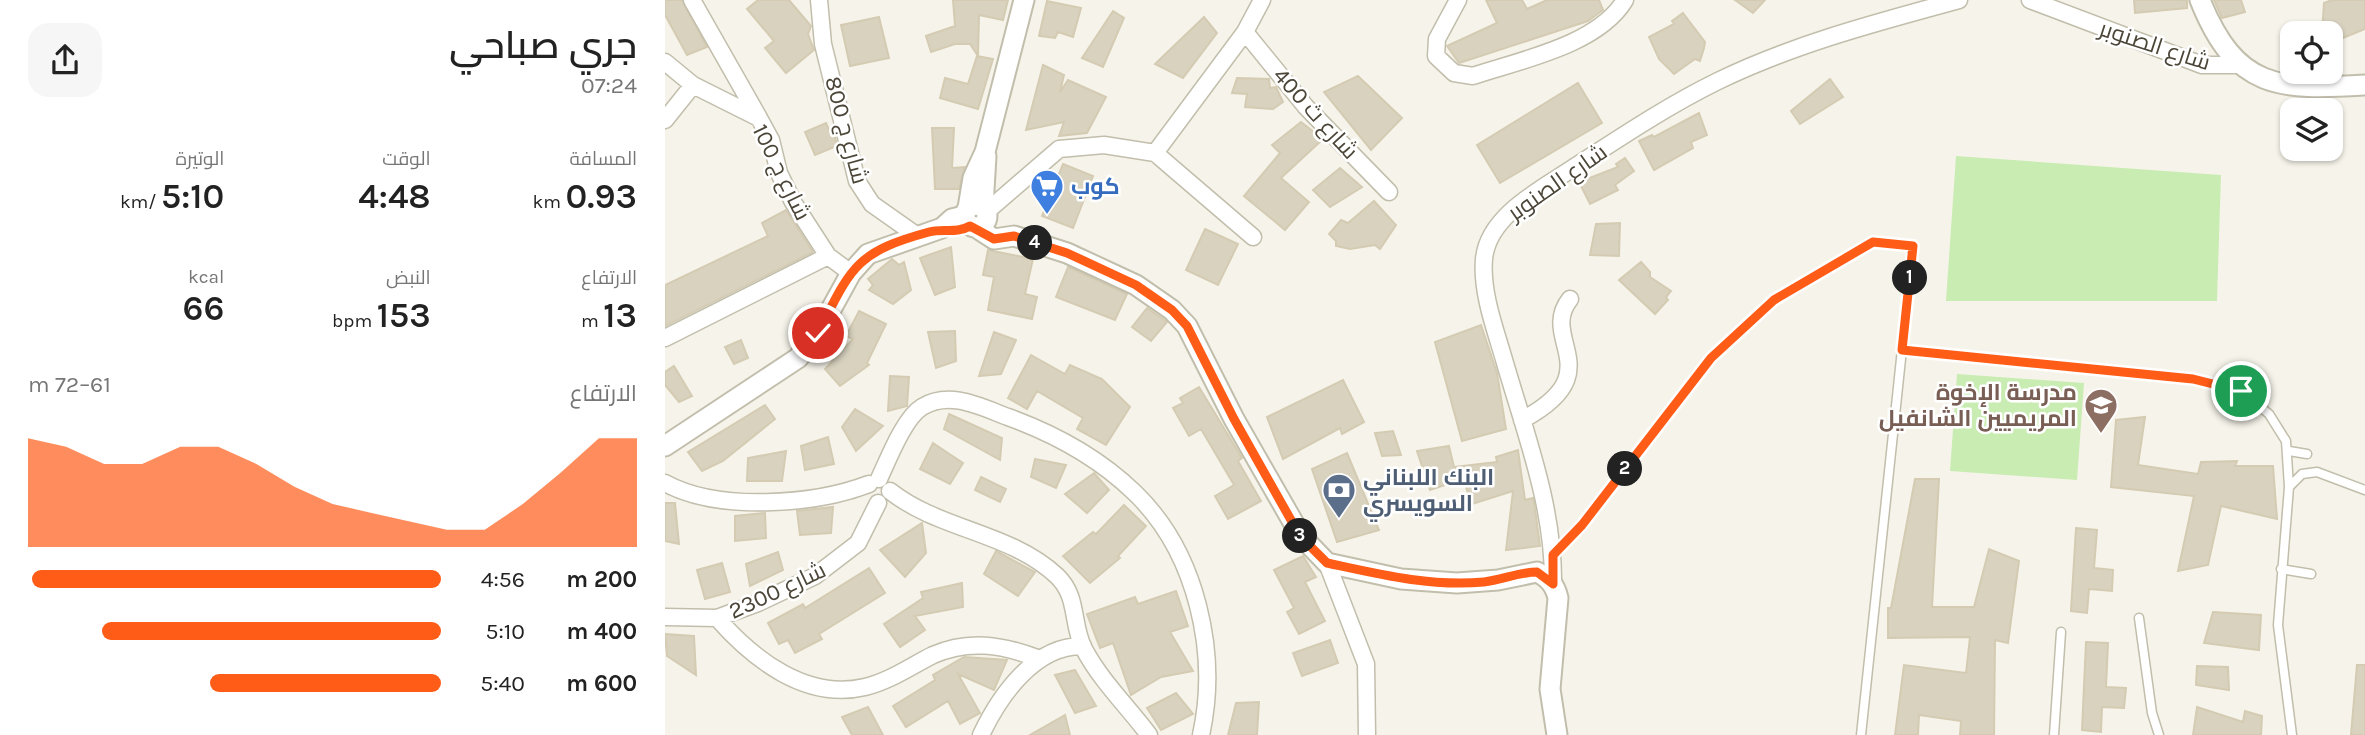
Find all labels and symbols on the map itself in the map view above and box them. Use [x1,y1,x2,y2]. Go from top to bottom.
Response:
street label: شارع الصنوبر [2093,14,2214,78]
street label: شارع ث 400 [1266,62,1364,166]
street label: شارع ج 800 [817,73,874,187]
street label: شارع ج 100 [745,120,816,226]
street label: شارع الصنوبر [1501,138,1613,229]
supermarket icon: كوب [1028,167,1066,216]
place label: كوب [1071,173,1120,200]
pin: 4 [1017,226,1053,260]
pin: 1 [1893,260,1927,296]
pin [788,303,848,363]
pin [2211,361,2271,421]
place label: مدرسة الإخوة المريميين الشانفيل [1879,379,2077,432]
school or university icon: مدرسة الإخوة المريميين الشانفيل [2082,386,2120,435]
pin: 2 [1607,452,1643,486]
place label: البنك اللبناني السويسري [1363,464,1494,522]
bank icon: البنك اللبناني السويسري [1320,471,1358,520]
pin: 3 [1283,518,1317,554]
street label: شارع 2300 [724,556,831,627]

